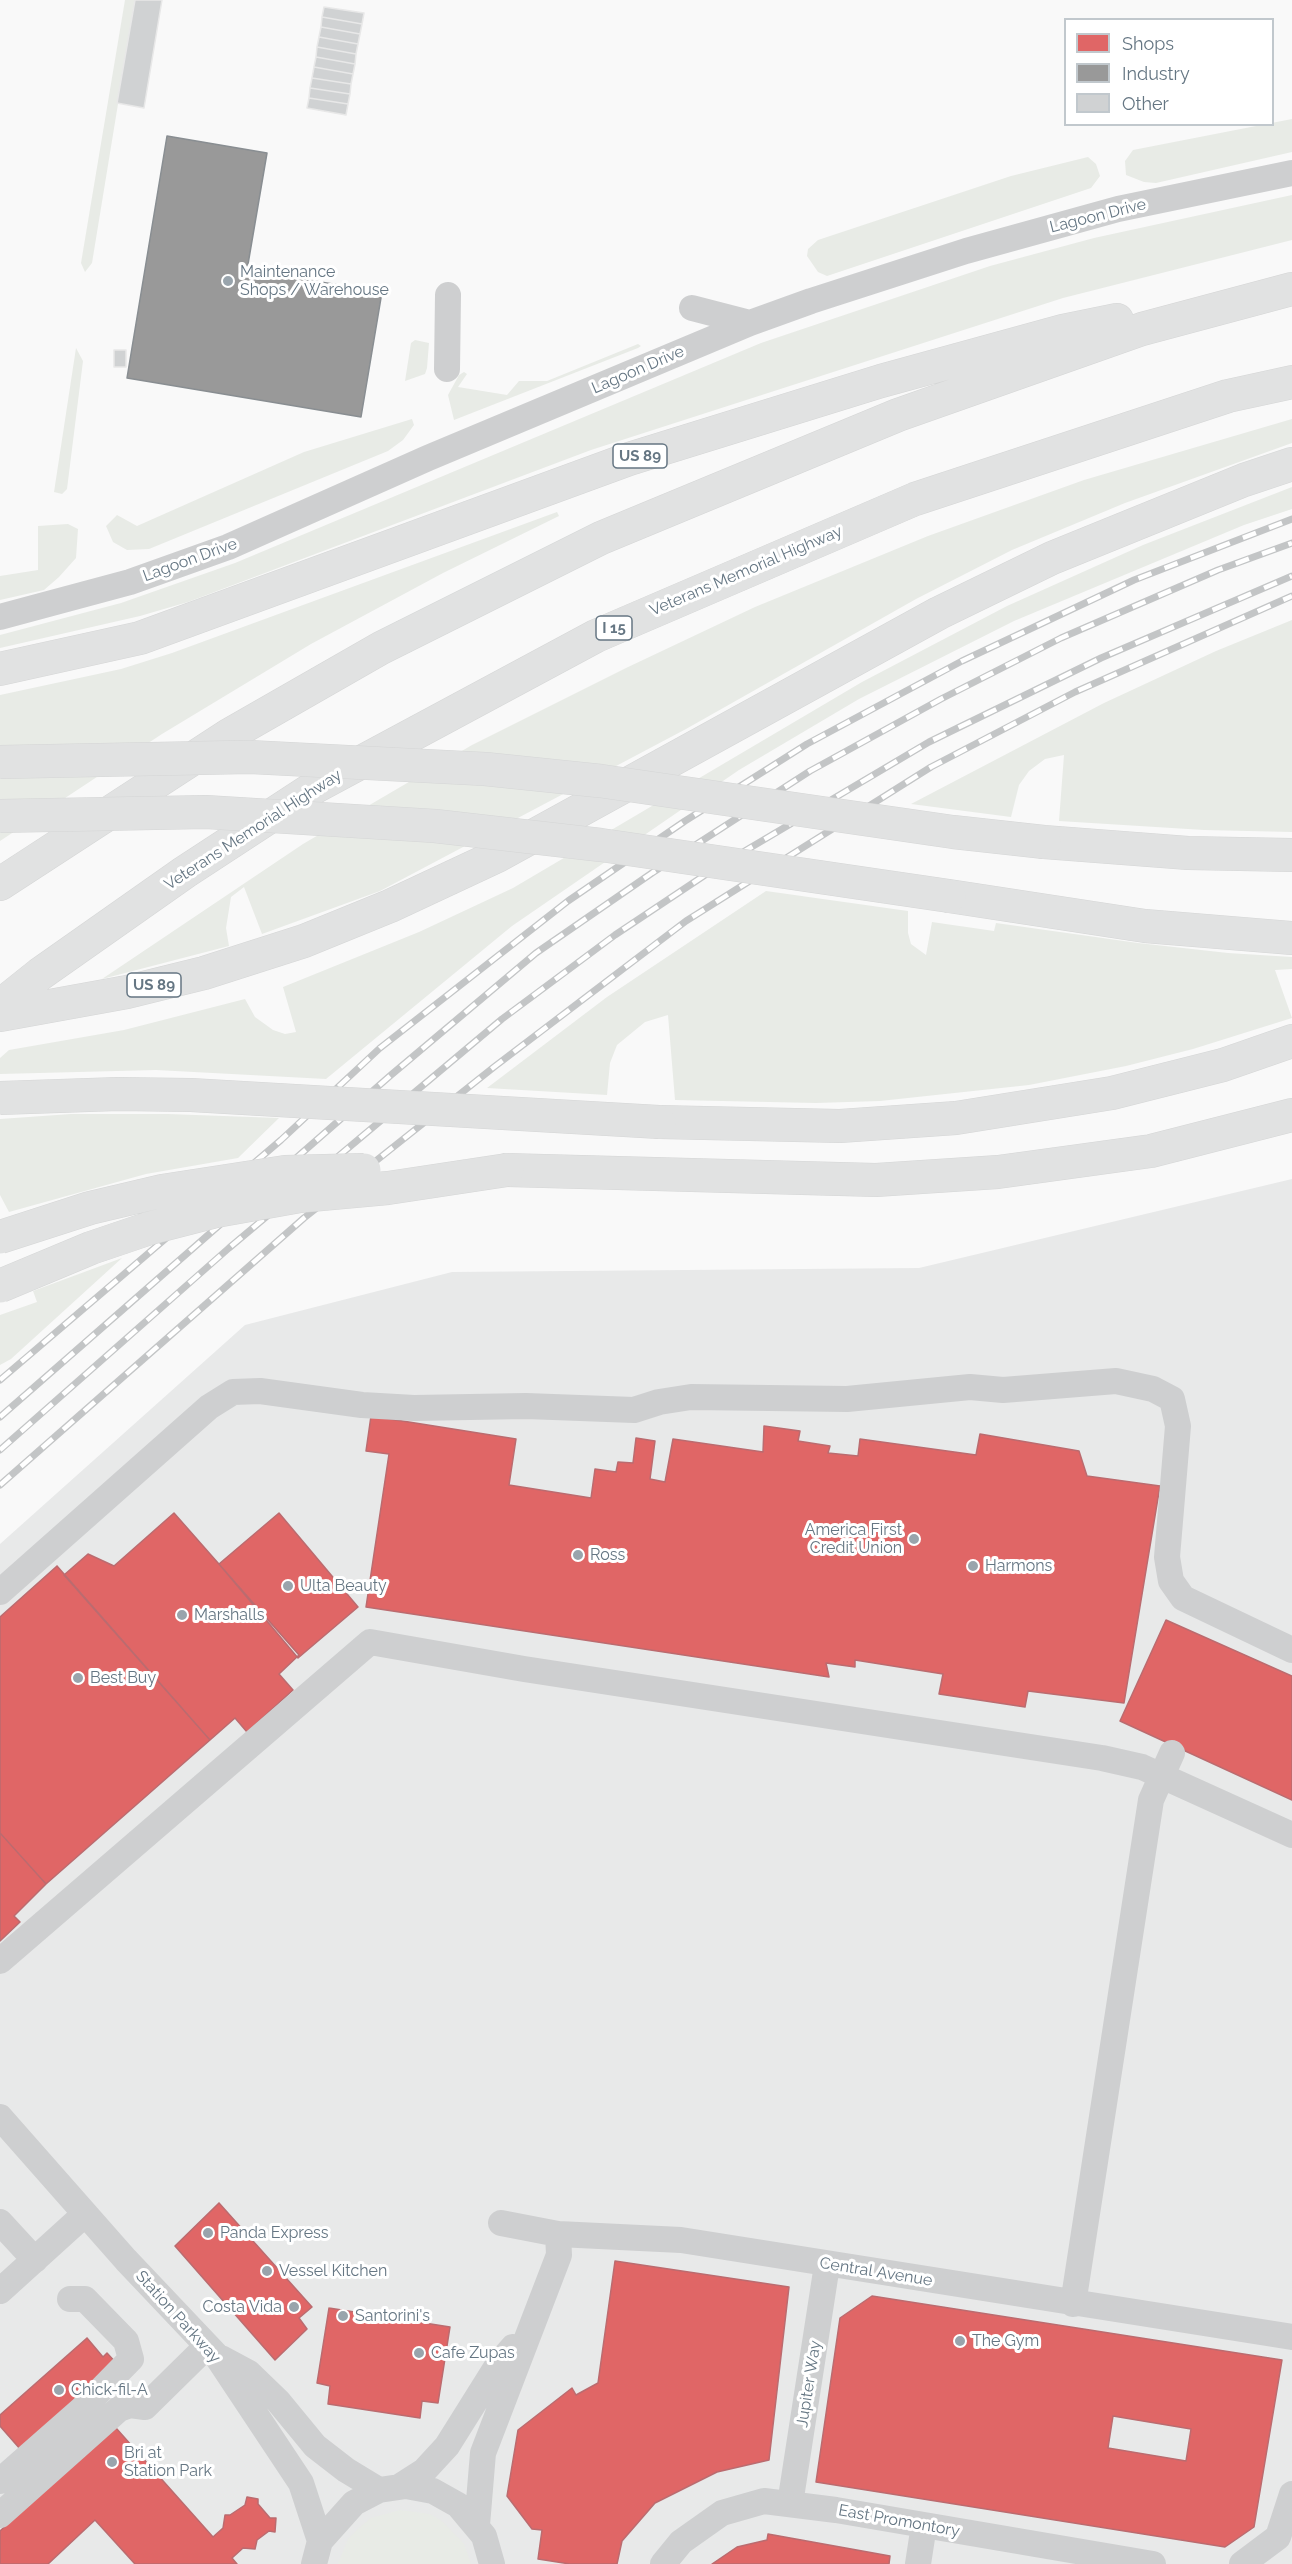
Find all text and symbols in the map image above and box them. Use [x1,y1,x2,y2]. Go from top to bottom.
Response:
legend [1064,18,1274,126]
text: Shops [1122,33,1174,54]
text: Industry [1122,63,1190,84]
text: Other [1122,93,1169,114]
street label: Lagoon Drive [1048,195,1148,237]
place label: Maintenance Shops / Warehouse [240,262,389,300]
marker: Maintenance Shops / Warehouse [221,274,235,288]
street label: Lagoon Drive [589,342,687,398]
road number: US 89 [613,444,667,468]
street label: Veterans Memorial Highway [647,522,845,620]
street label: Lagoon Drive [140,534,240,586]
road number: I 15 [596,616,632,640]
street label: Veterans Memorial Highway [161,766,345,894]
road number: US 89 [127,973,181,997]
place label: America First Credit Union [805,1520,902,1558]
marker: America First Credit Union [907,1532,921,1546]
place label: Ross [590,1545,625,1565]
marker: Ross [571,1548,585,1562]
place label: Harmons [985,1556,1052,1576]
marker: Harmons [966,1559,980,1573]
place label: Ulta Beauty [300,1576,387,1596]
marker: Ulta Beauty [281,1579,295,1593]
place label: Marshalls [194,1605,264,1625]
marker: Marshalls [175,1608,189,1622]
place label: Best Buy [90,1668,156,1688]
marker: Best Buy [71,1671,85,1685]
place label: Panda Express [220,2223,329,2243]
marker: Panda Express [201,2226,215,2240]
street label: Central Avenue [818,2254,934,2290]
place label: Vessel Kitchen [279,2261,387,2281]
marker: Vessel Kitchen [260,2264,274,2278]
street label: Station Parkway [131,2267,225,2367]
place label: Costa Vida [203,2297,282,2317]
marker: Costa Vida [287,2300,301,2314]
place label: Santorini's [355,2306,430,2326]
marker: Santorini's [336,2309,350,2323]
place label: The Gym [972,2331,1039,2351]
marker: The Gym [953,2334,967,2348]
street label: Jupiter Way [793,2339,825,2429]
place label: Cafe Zupas [431,2343,515,2363]
marker: Cafe Zupas [412,2346,426,2360]
place label: Chick-fil-A [71,2380,148,2400]
marker: Chick-fil-A [52,2383,66,2397]
place label: Bri at Station Park [124,2443,212,2481]
marker: Bri at Station Park [105,2455,119,2469]
street label: East Promontory [837,2501,961,2541]

